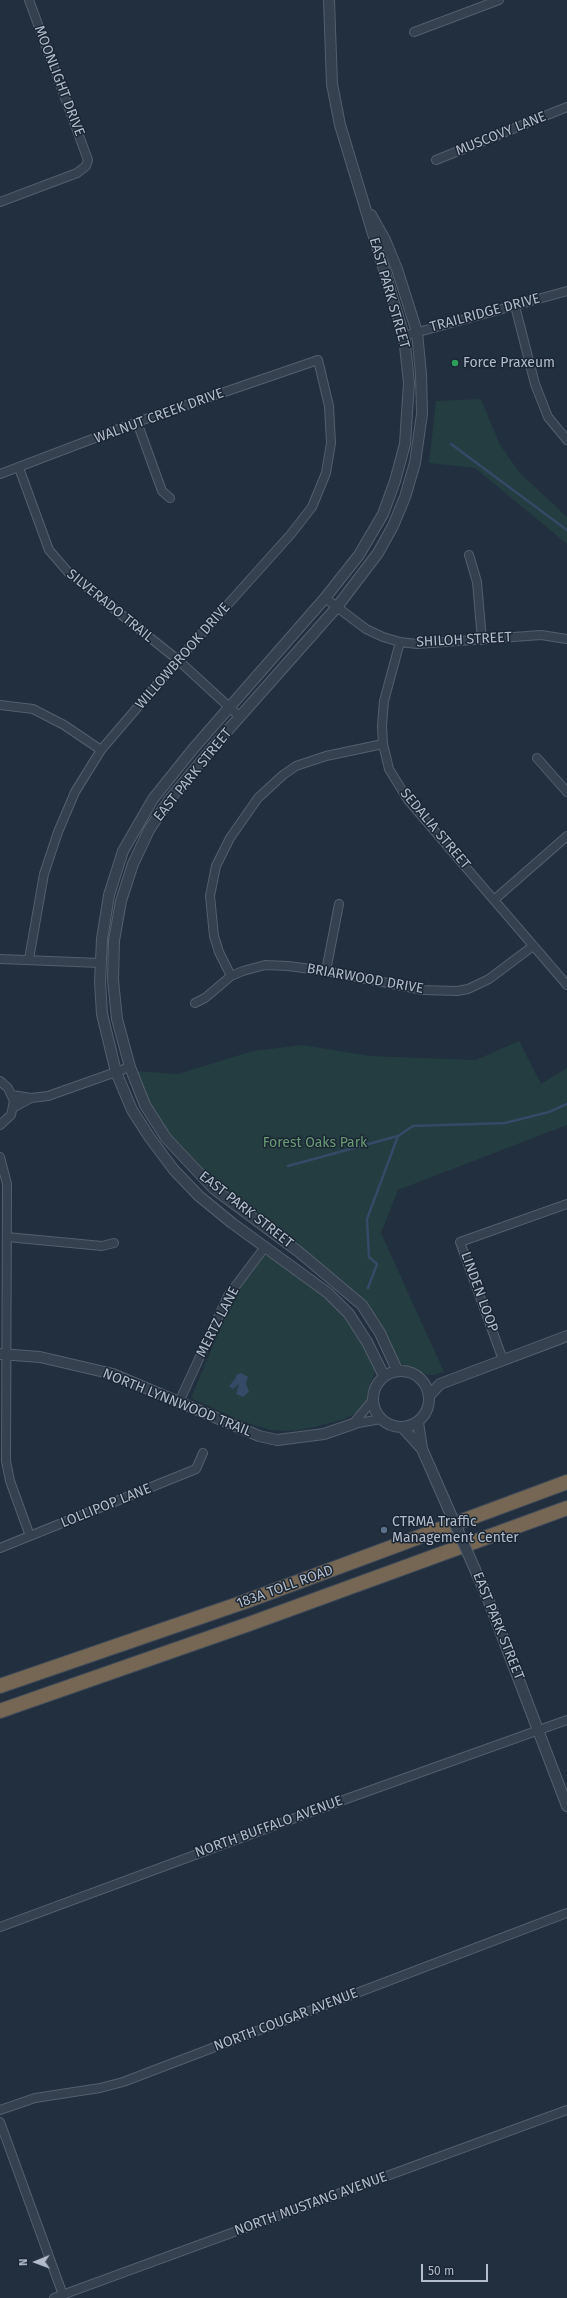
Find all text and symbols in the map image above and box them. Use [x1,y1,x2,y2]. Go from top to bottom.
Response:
street label: MOONLIGHT DRIVE [30,23,88,139]
street label: MUSCOVY LANE [453,108,549,160]
street label: EAST PARK STREET [365,236,413,350]
street label: TRAILRIDGE DRIVE [428,290,542,336]
place label: Force Praxeum [463,355,555,371]
marker: Force Praxeum [450,358,460,368]
street label: WALNUT CREEK DRIVE [92,385,226,447]
street label: SILVERADO TRAIL [63,566,157,646]
street label: WILLOWBROOK DRIVE [132,599,234,713]
street label: SHILOH STREET [416,629,512,651]
street label: EAST PARK STREET [150,725,236,825]
street label: SEDALIA STREET [396,785,474,873]
street label: BRIARWOOD DRIVE [305,960,425,998]
park label: Forest Oaks Park [263,1135,367,1151]
street label: EAST PARK STREET [196,1168,296,1252]
street label: LINDEN LOOP [457,1250,501,1334]
street label: MERTZ LANE [193,1284,243,1360]
street label: NORTH LYNNWOOD TRAIL [100,1365,254,1441]
street label: LOLLIPOP LANE [58,1480,154,1532]
place label: CTRMA Traffic Management Center [392,1514,519,1546]
marker: CTRMA Traffic Management Center [379,1525,389,1535]
street label: 183A TOLL ROAD [234,1562,336,1612]
street label: EAST PARK STREET [469,1570,527,1682]
street label: NORTH BUFFALO AVENUE [193,1792,345,1862]
street label: NORTH COUGAR AVENUE [212,1985,360,2055]
street label: NORTH MUSTANG AVENUE [232,2169,390,2239]
north arrow [16,2242,56,2282]
scale bar [423,2256,490,2282]
text: N [17,2258,30,2266]
text: 50 m [428,2264,454,2278]

